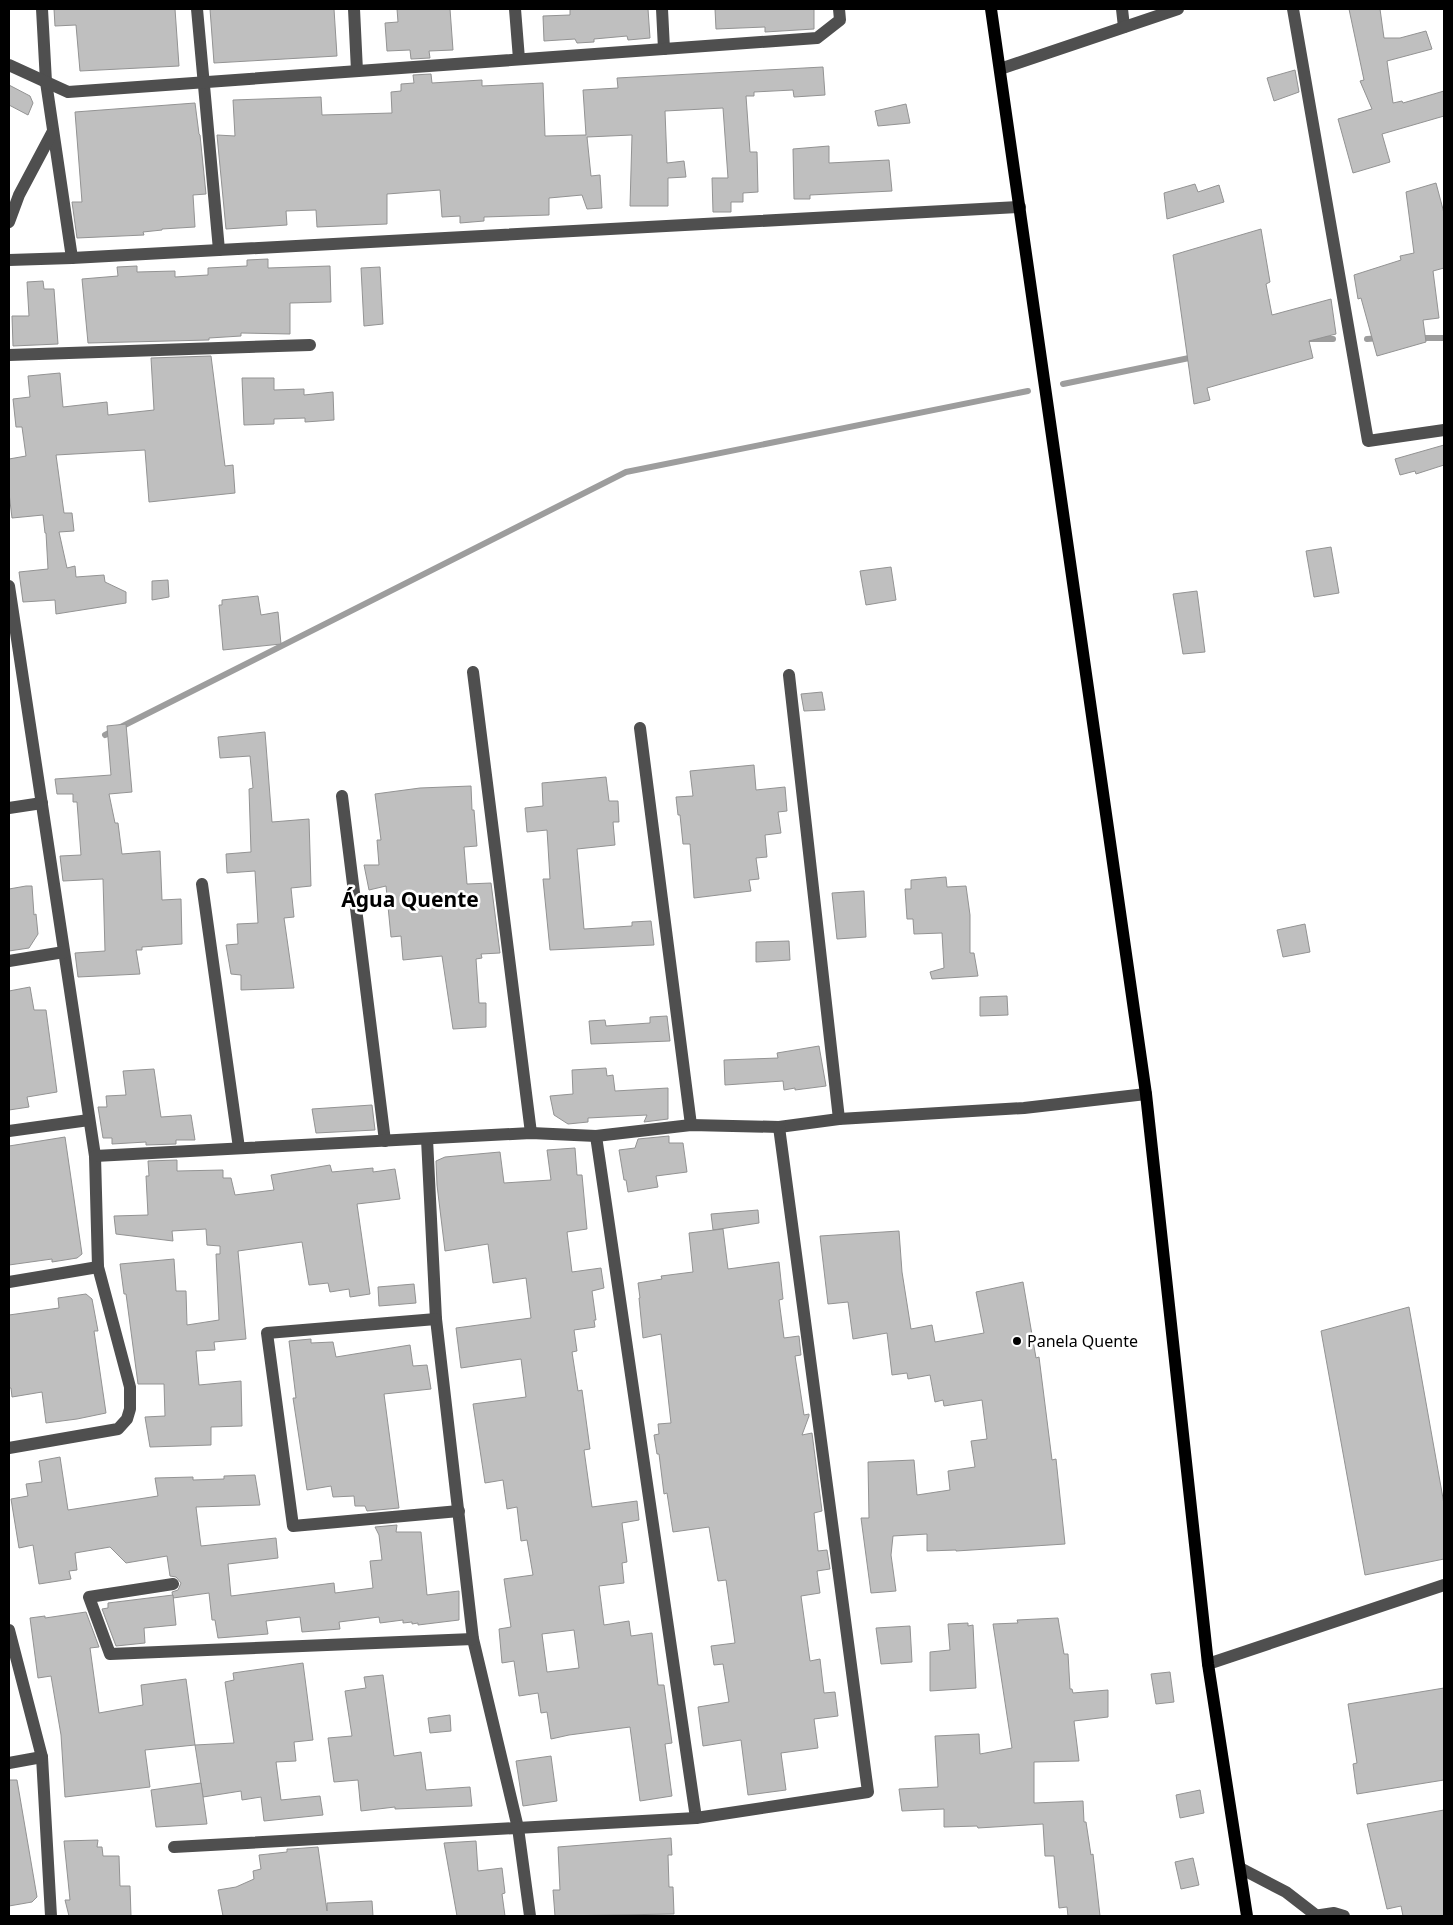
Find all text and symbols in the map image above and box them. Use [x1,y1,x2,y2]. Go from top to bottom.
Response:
district label: Água Quente [341,885,479,913]
place label: Panela Quente [1027,1330,1138,1352]
marker: Panela Quente [1011,1335,1023,1347]

